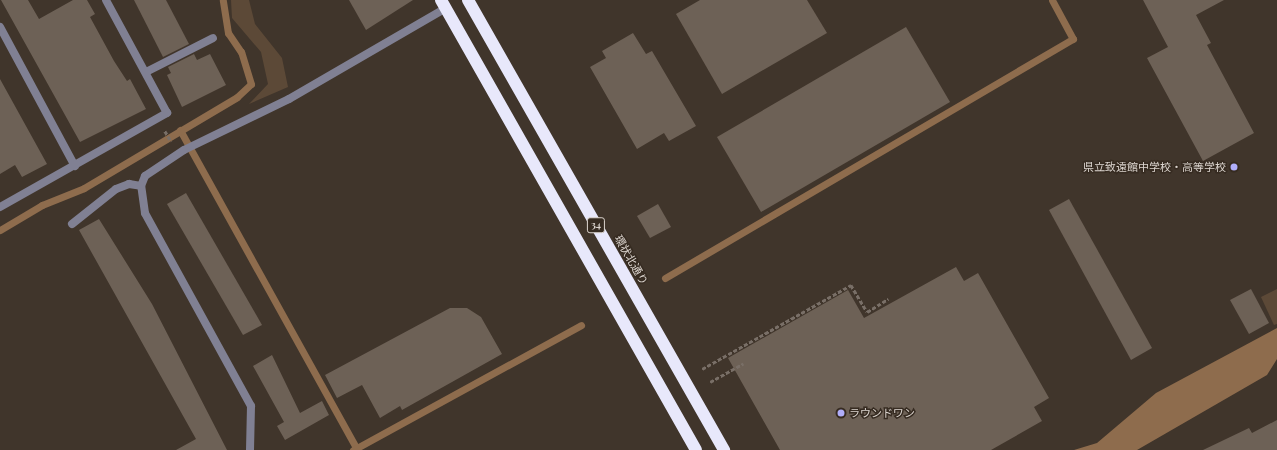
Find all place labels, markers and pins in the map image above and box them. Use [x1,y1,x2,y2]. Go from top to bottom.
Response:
place label: 県立致遠館中学校・高等学校 [1083,160,1226,174]
marker: 県立致遠館中学校・高等学校 [1229,162,1239,172]
place label: ラウンドワン [849,406,915,420]
marker: ラウンドワン [836,408,846,418]

